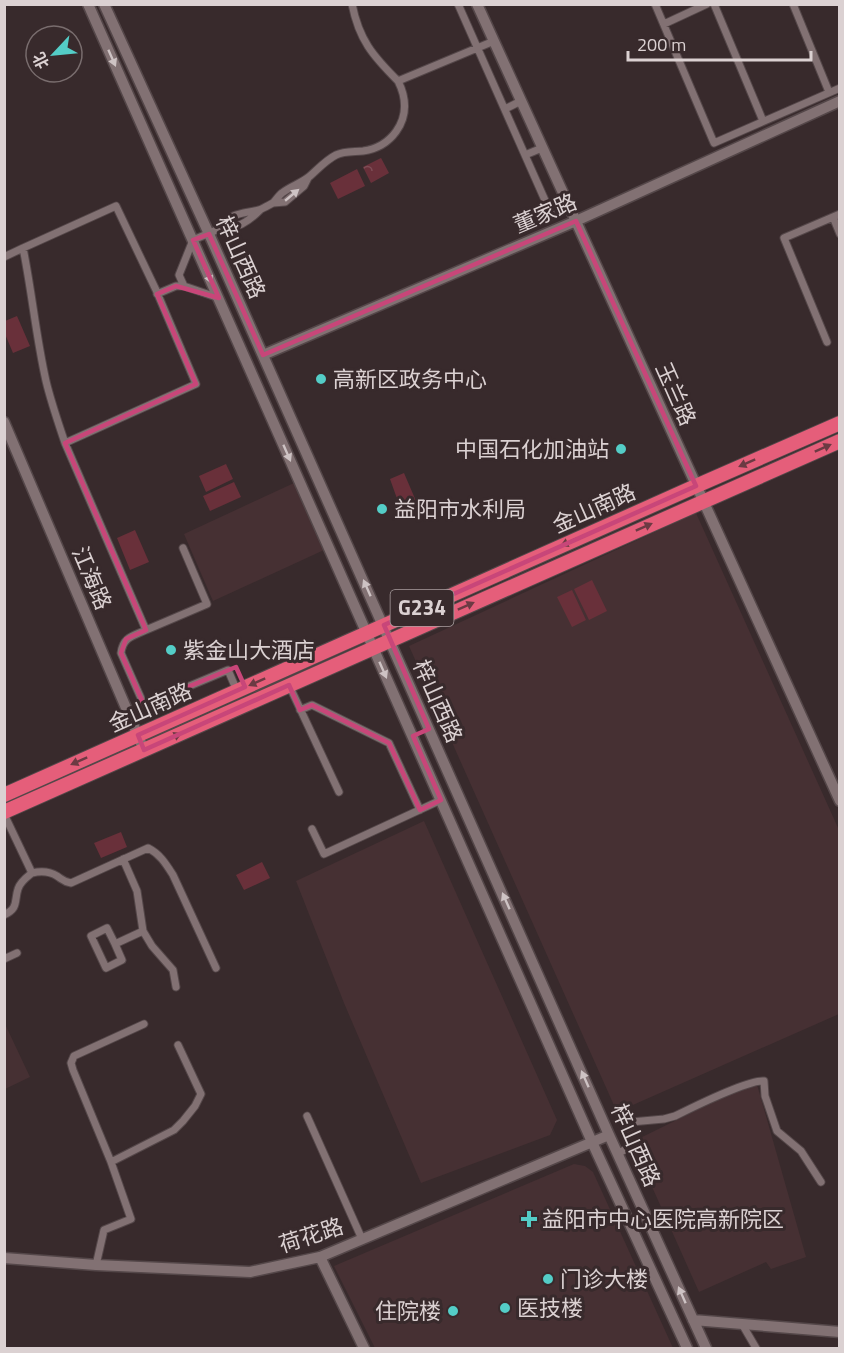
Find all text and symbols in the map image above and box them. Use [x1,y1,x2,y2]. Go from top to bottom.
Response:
north arrow [24,24,84,84]
scale bar [628,24,811,62]
text: 200 m [637,31,686,58]
text: 北 [26,48,55,73]
one-way arrow [108,49,117,67]
street label: 董家路 [508,184,582,242]
one-way arrow [284,189,300,202]
street label: 梓山西路 [208,210,274,304]
one-way arrow [204,266,213,283]
street label: 玉兰路 [647,357,705,431]
place label: 高新区政务中心 [333,362,487,396]
marker: 高新区政务中心 [314,372,328,386]
place label: 中国石化加油站 [455,432,609,466]
marker: 中国石化加油站 [614,442,628,456]
one-way arrow [814,443,832,453]
one-way arrow [283,444,292,461]
one-way arrow [738,458,756,468]
street label: 金山南路 [547,475,641,541]
place label: 益阳市水利局 [394,492,526,526]
marker: 益阳市水利局 [375,502,389,516]
one-way arrow [636,522,654,532]
one-way arrow [561,538,578,547]
street label: 江海路 [63,541,121,615]
one-way arrow [362,579,372,597]
road number: G234 [390,590,454,626]
one-way arrow [458,602,475,611]
place label: 紫金山大酒店 [183,633,315,667]
marker: 紫金山大酒店 [164,643,178,657]
street label: 梓山西路 [405,654,471,748]
one-way arrow [379,661,388,678]
street label: 金山南路 [103,674,197,740]
one-way arrow [247,677,265,687]
one-way arrow [164,732,182,741]
one-way arrow [70,757,87,766]
one-way arrow [500,892,510,910]
one-way arrow [580,1071,589,1088]
street label: 梓山西路 [603,1098,669,1192]
place label: 益阳市中心医院高新院区 [542,1202,784,1236]
street label: 荷花路 [274,1209,348,1261]
marker: 益阳市中心医院高新院区 [520,1210,538,1228]
place label: 门诊大楼 [560,1262,648,1296]
marker: 门诊大楼 [541,1272,555,1286]
one-way arrow [677,1286,687,1304]
place label: 医技楼 [517,1291,583,1325]
place label: 住院楼 [375,1294,441,1328]
marker: 医技楼 [498,1301,512,1315]
marker: 住院楼 [446,1304,460,1318]

